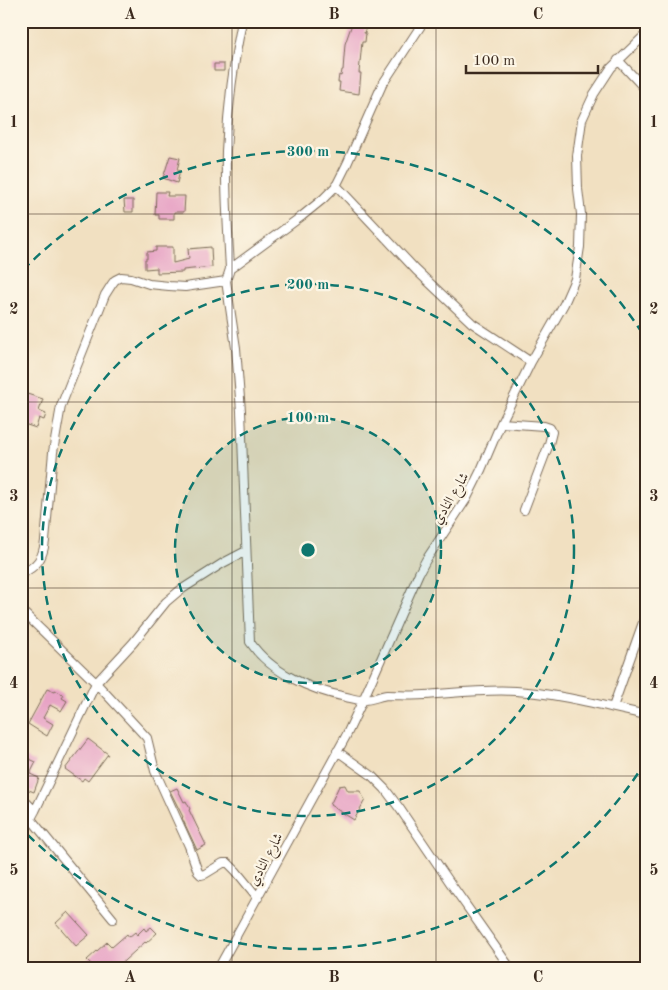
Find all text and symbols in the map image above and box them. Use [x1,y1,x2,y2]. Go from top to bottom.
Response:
text: A [124,7,136,23]
text: B [328,7,340,23]
text: C [533,7,543,23]
scale bar [466,42,598,74]
text: 100 m [473,54,515,69]
text: 1 [9,115,19,131]
text: 1 [649,115,659,131]
text: 300 m [287,145,329,160]
text: 200 m [287,278,329,293]
text: 2 [9,302,19,318]
text: 2 [649,302,659,318]
text: 100 m [287,411,329,426]
street label: شارع النادي [430,470,475,529]
text: 3 [9,489,19,505]
text: 3 [649,489,659,505]
centre of rings [299,541,317,559]
text: 4 [9,676,19,692]
text: 4 [649,676,659,692]
street label: شارع النادي [246,831,289,890]
text: 5 [9,863,19,879]
text: 5 [649,863,659,879]
text: A [124,970,136,986]
text: B [328,970,340,986]
text: C [533,970,543,986]

